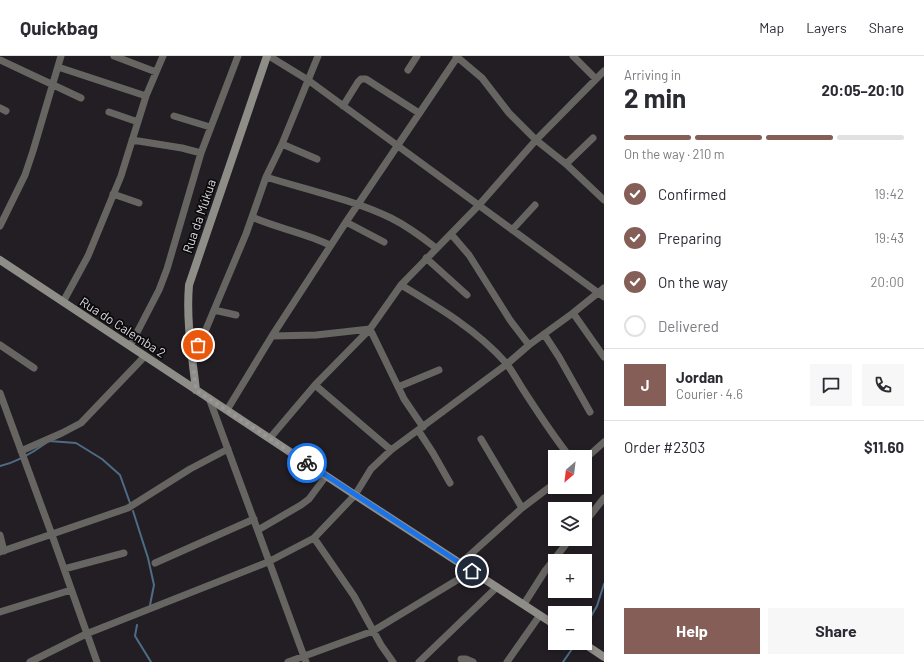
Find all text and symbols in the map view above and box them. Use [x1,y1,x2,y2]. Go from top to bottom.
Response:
text: Quickbag [20,16,98,39]
text: Map [759,19,784,36]
text: Layers [806,19,847,36]
text: Share [869,19,904,36]
text: Arriving in [624,67,681,83]
text: 20:05–20:10 [822,81,904,99]
text: 2 min [624,82,686,113]
text: On the way · 210 m [624,146,725,162]
street label: Rua da Múkua [179,177,219,255]
icon: check [624,183,646,205]
text: Confirmed [658,185,726,203]
text: 19:42 [874,186,904,202]
icon: check [624,227,646,249]
text: Preparing [658,229,722,247]
text: 19:43 [874,230,904,246]
icon: check [624,271,646,293]
text: On the way [658,273,728,291]
text: 20:00 [871,274,904,290]
street label: Rua do Calemba 2 [77,293,169,361]
text: Delivered [658,317,719,335]
pin [181,328,215,362]
icon: bag [187,334,209,356]
button: chat [810,364,852,406]
button: phone [862,364,904,406]
text: Jordan [676,368,723,386]
text: J [641,376,649,394]
text: Courier · 4.6 [676,386,743,402]
text: Order #2303 [624,438,705,456]
text: $11.60 [864,438,904,456]
courier [287,443,327,483]
north arrow [548,450,592,494]
map controls [548,450,592,650]
icon: bike [296,452,318,474]
button: layers [548,502,592,546]
pin [455,554,489,588]
button: + [548,554,592,598]
icon: home [461,560,483,582]
button: − [548,606,592,650]
button: Help [624,608,760,654]
button: Share [768,608,904,654]

